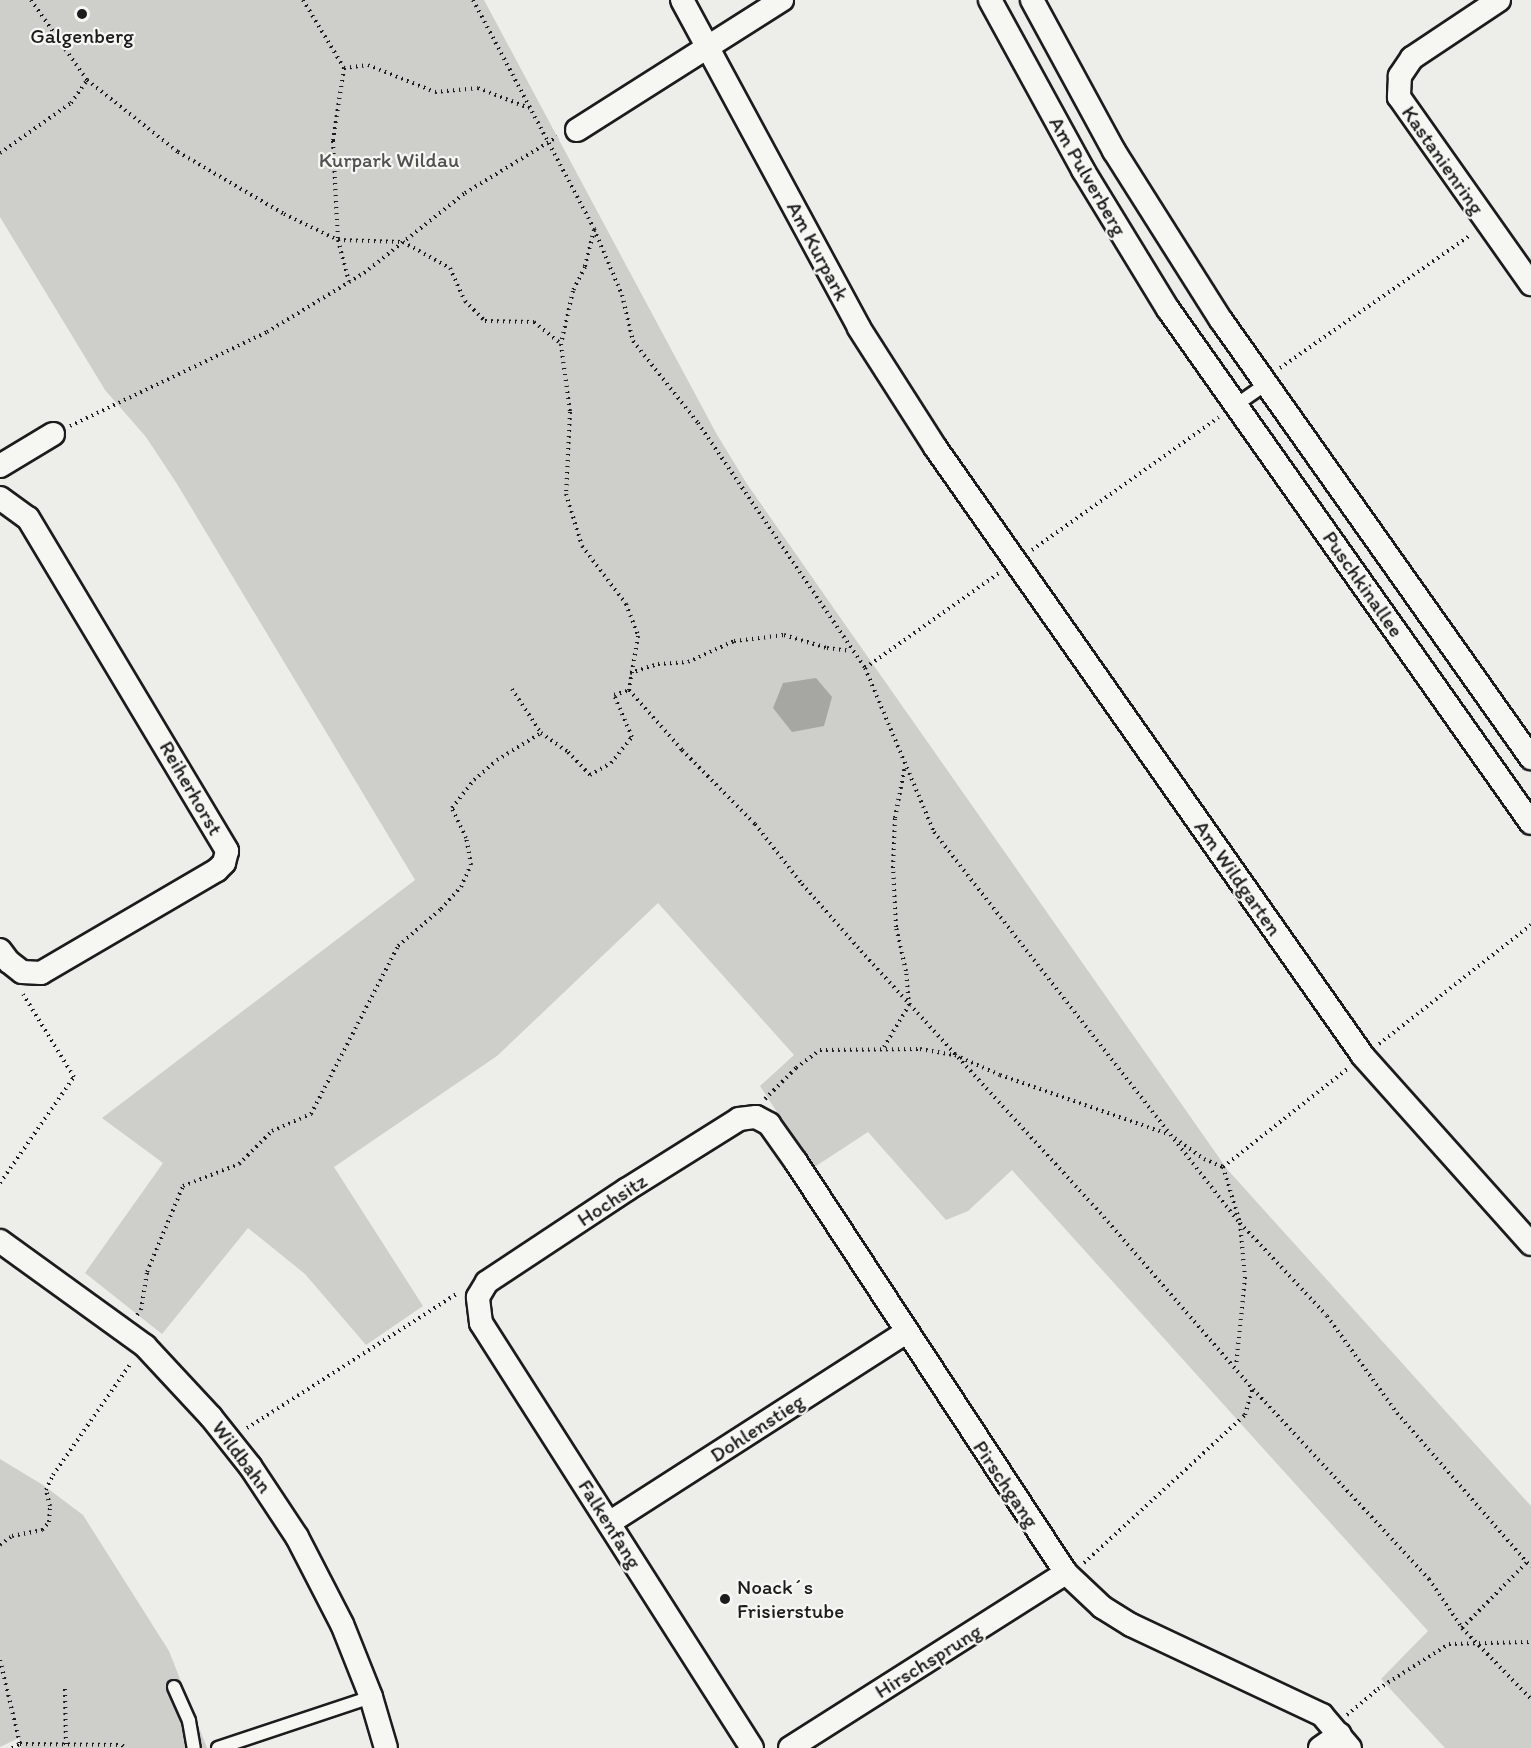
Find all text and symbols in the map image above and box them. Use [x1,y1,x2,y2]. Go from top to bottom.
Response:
marker: Galgenberg [75,7,89,21]
place label: Galgenberg [30,23,134,49]
street label: Kastanienring [1396,101,1490,219]
street label: Am Pulverberg [1044,112,1132,240]
park label: Kurpark Wildau [319,147,459,173]
street label: Am Kurpark [781,197,855,305]
street label: Puschkinallee [1317,526,1409,642]
street label: Reiherhorst [154,736,228,840]
street label: Am Wildgarten [1189,815,1287,941]
street label: Hochsitz [572,1168,652,1232]
street label: Dohlenstieg [705,1388,809,1468]
street label: Wildbahn [207,1416,277,1498]
street label: Pirschgang [968,1436,1044,1532]
street label: Falkenfang [573,1475,647,1573]
place label: Noack´s Frisierstube [737,1574,844,1624]
marker: Noack´s Frisierstube [718,1592,732,1606]
street label: Hirschsprung [870,1618,986,1704]

